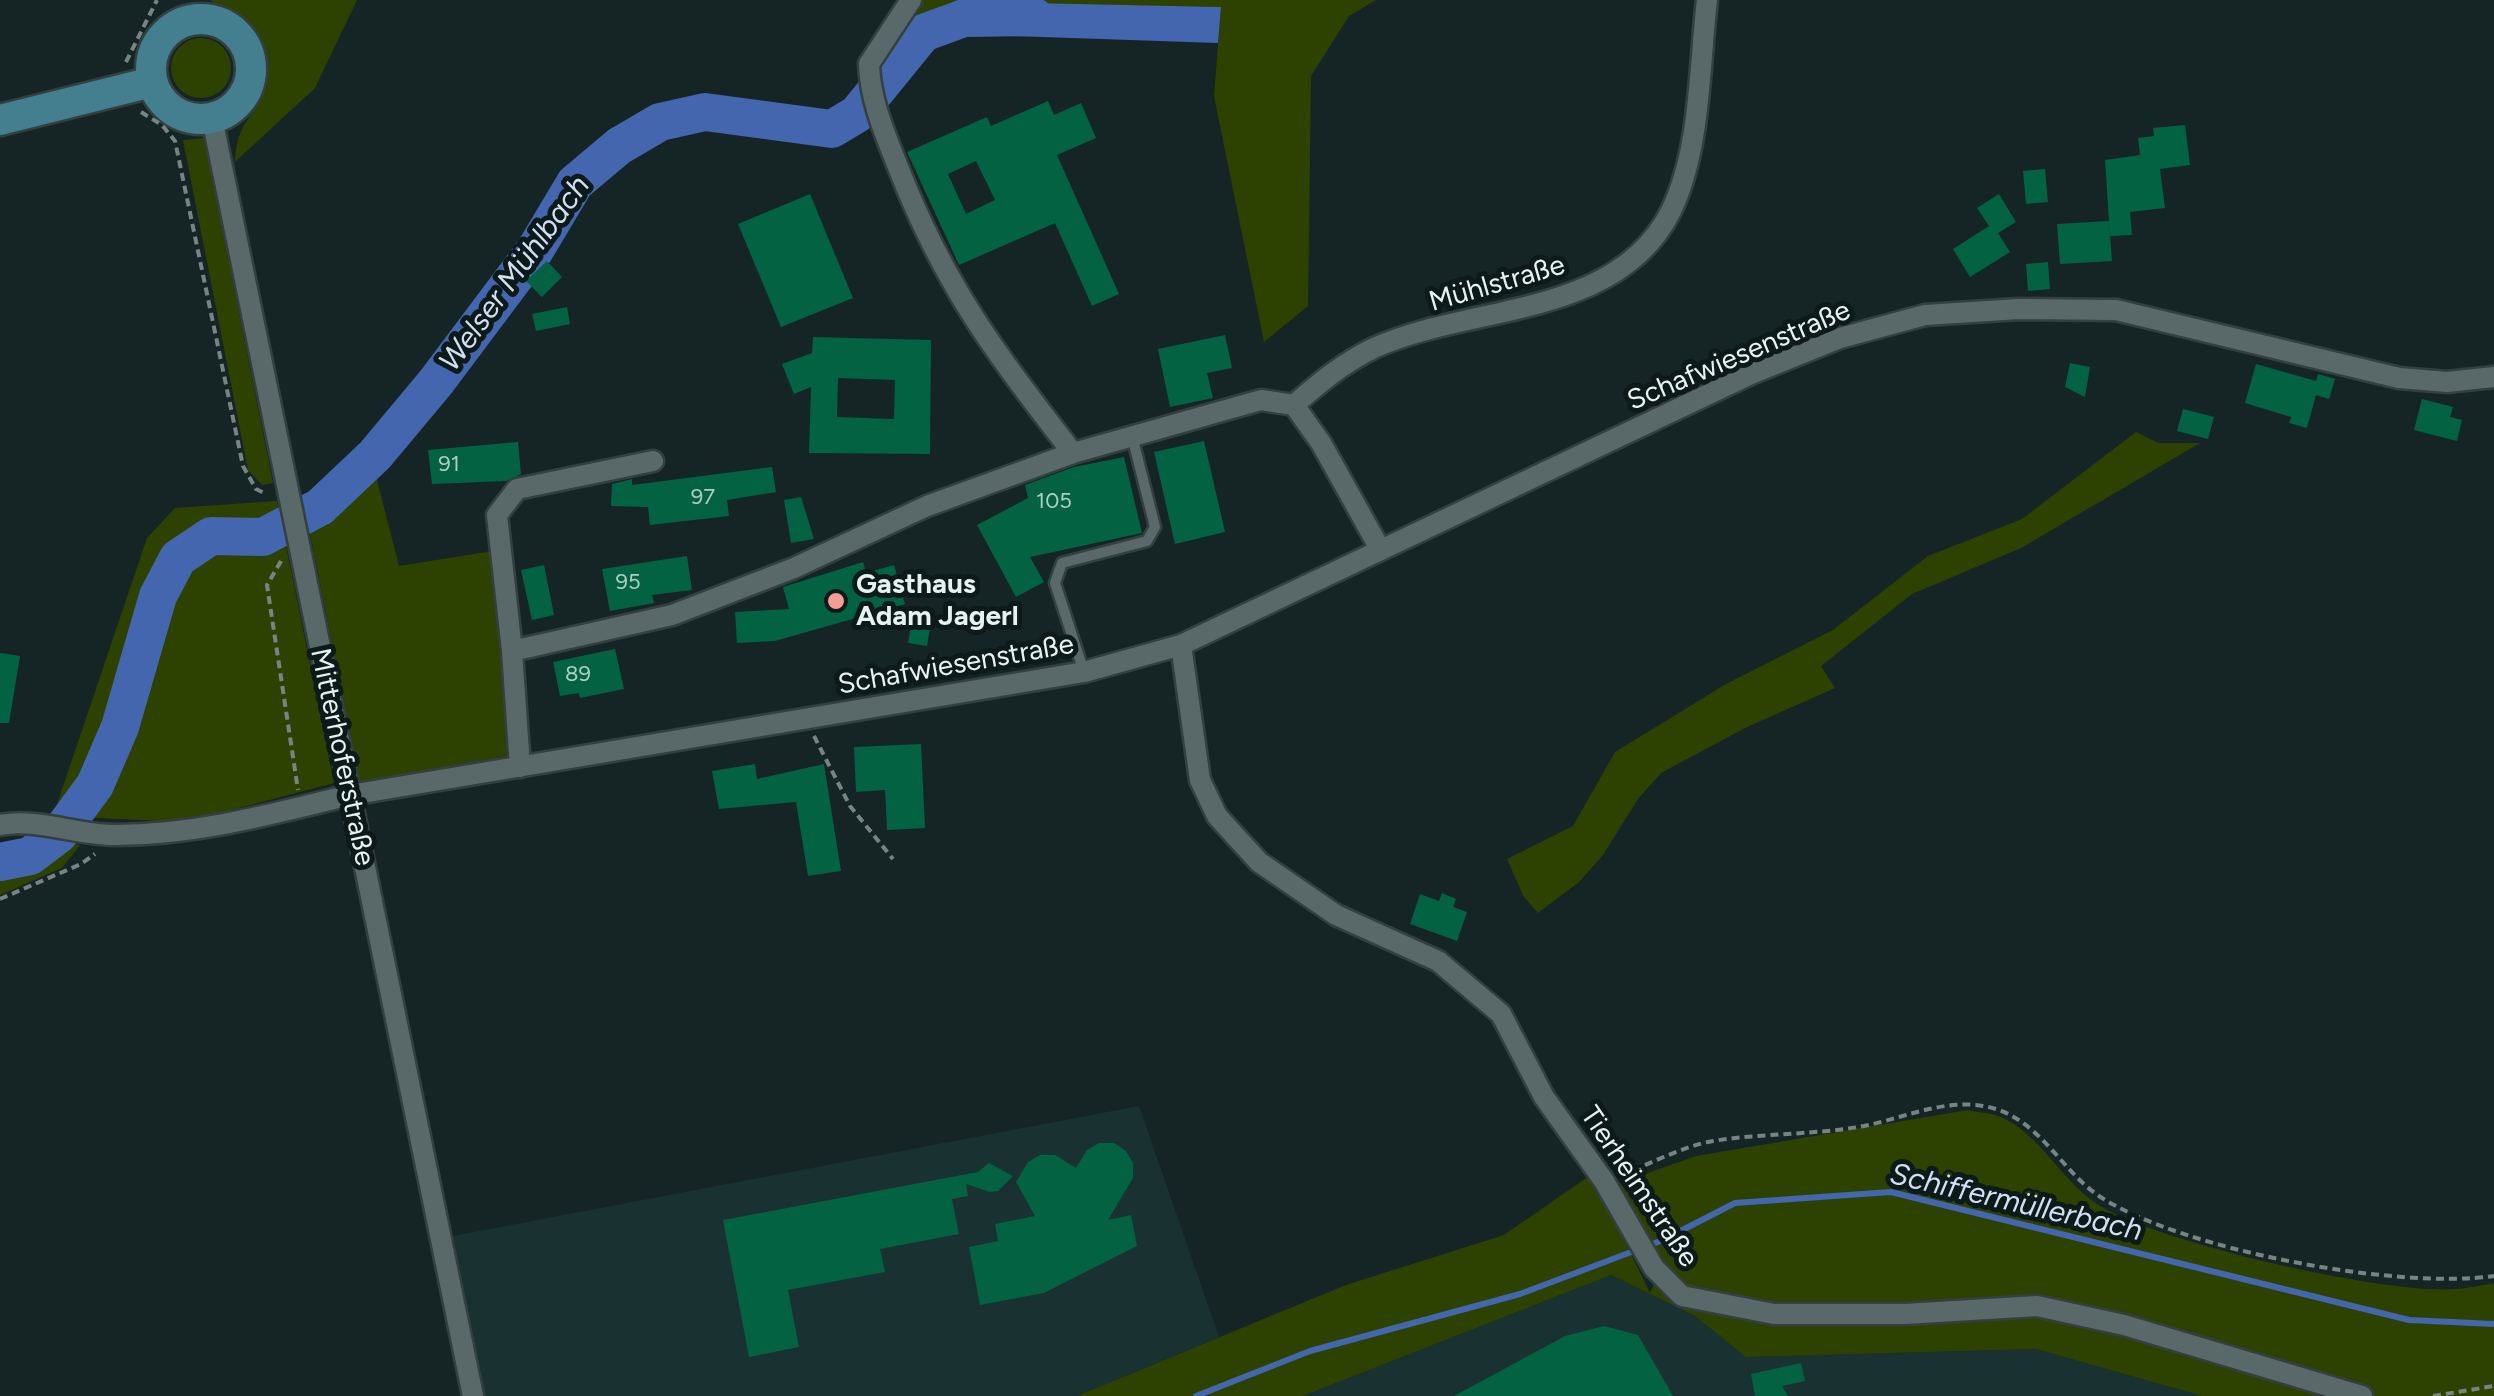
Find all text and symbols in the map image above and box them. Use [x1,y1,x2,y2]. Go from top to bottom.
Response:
water label: Welser Mühlbach [432,169,598,379]
street label: Mühlstraße [1425,249,1569,319]
street label: Schafwiesenstraße [1623,294,1855,418]
house number: 91 [438,452,460,478]
house number: 97 [691,485,715,511]
house number: 105 [1036,489,1072,515]
place label: Gasthaus Adam Jagerl [856,568,1019,634]
house number: 95 [615,570,641,596]
marker: Gasthaus Adam Jagerl [825,590,847,612]
street label: Schafwiesenstraße [836,628,1076,702]
street label: Mitterhoferstraße [303,645,381,869]
house number: 89 [565,662,591,688]
street label: Tierheimstraße [1573,1100,1705,1274]
water label: Schiffermüllerbach [1887,1157,2145,1249]

